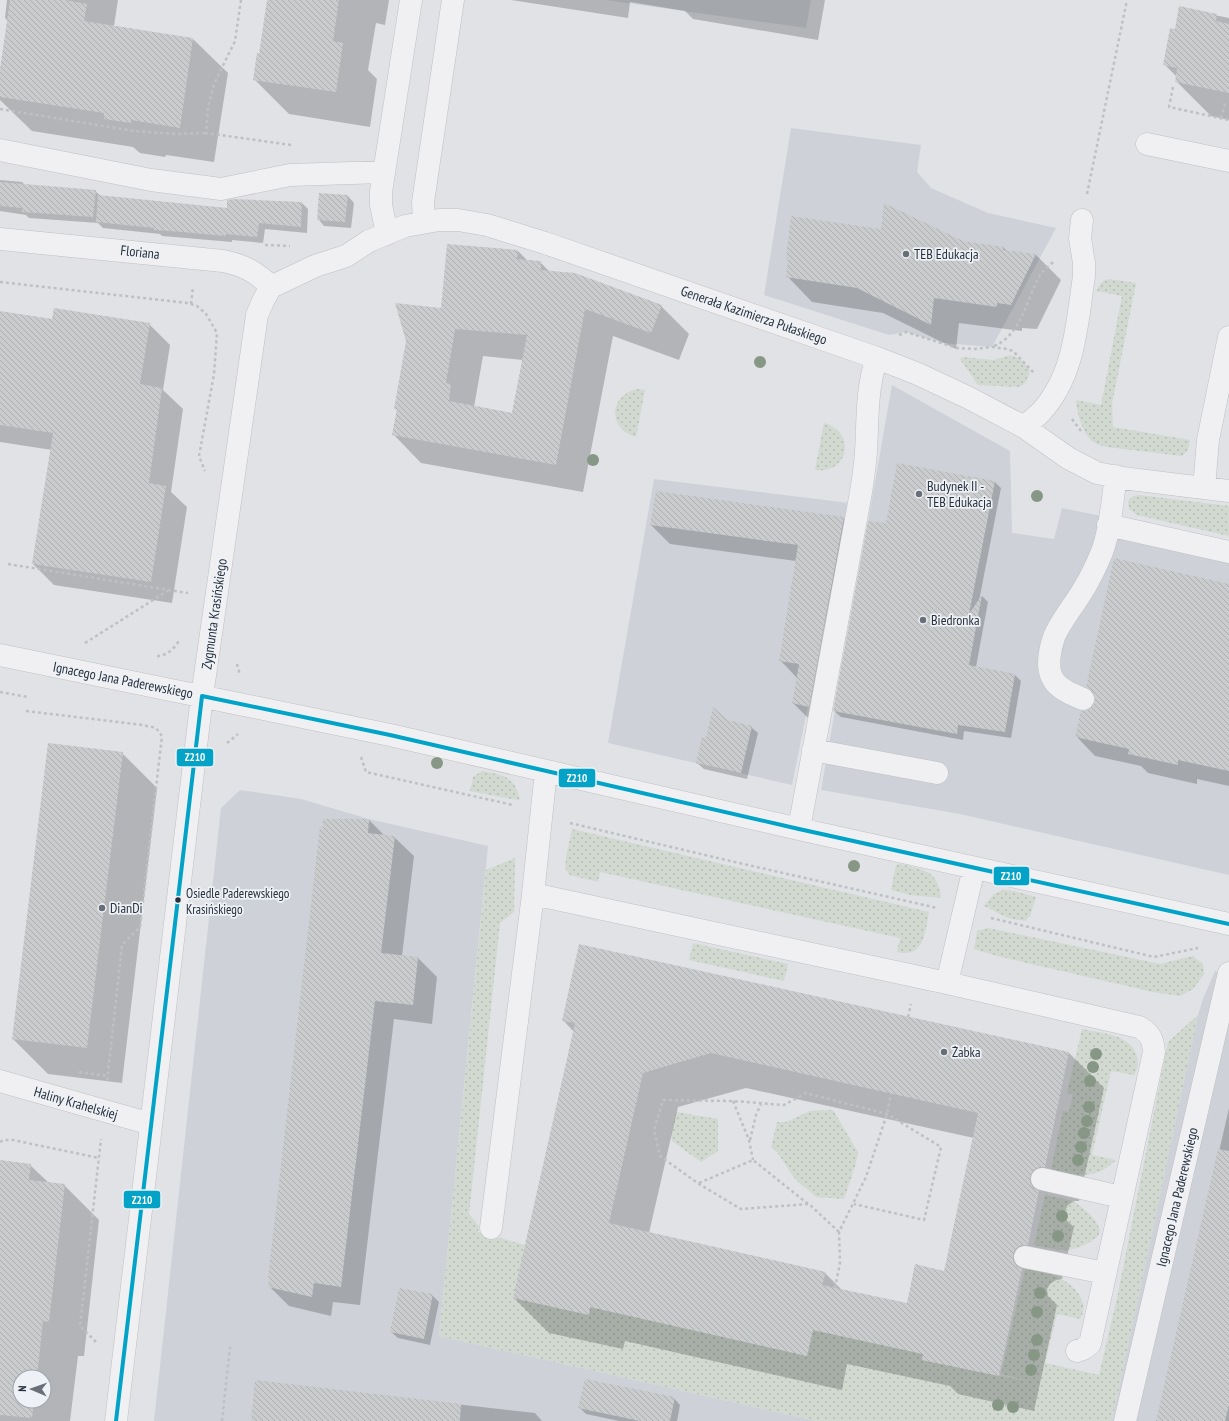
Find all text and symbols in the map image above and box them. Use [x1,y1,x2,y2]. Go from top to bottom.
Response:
street label: Floriana [120,241,160,263]
place label: TEB Edukacja [914,245,979,263]
marker: TEB Edukacja [901,249,911,259]
street label: Generała Kazimierza Pułaskiego [679,282,829,348]
place label: Budynek II - TEB Edukacja [927,477,992,511]
marker: Budynek II - TEB Edukacja [914,489,924,499]
street label: Zygmunta Krasińskiego [197,557,231,671]
place label: Biedronka [931,611,980,629]
marker: Biedronka [918,615,928,625]
street label: Ignacego Jana Paderewskiego [51,658,195,702]
line badge: Z210 [176,748,214,767]
text: Z210 [185,750,205,764]
line badge: Z210 [558,768,596,788]
text: Z210 [567,771,587,785]
line badge: Z210 [993,866,1030,886]
text: Z210 [1001,869,1021,883]
place label: Osiedle Paderewskiego Krasińskiego [186,885,290,918]
marker: Osiedle Paderewskiego Krasińskiego [173,895,183,905]
place label: DianDi [110,899,143,917]
marker: DianDi [97,903,107,913]
place label: Żabka [952,1043,981,1061]
marker: Żabka [939,1047,949,1057]
street label: Haliny Krahelskiej [32,1082,120,1124]
street label: Ignacego Jana Paderewskiego [1152,1126,1202,1268]
line badge: Z210 [123,1190,161,1209]
text: Z210 [132,1193,152,1207]
north arrow [12,1369,52,1409]
text: N [15,1385,29,1392]

